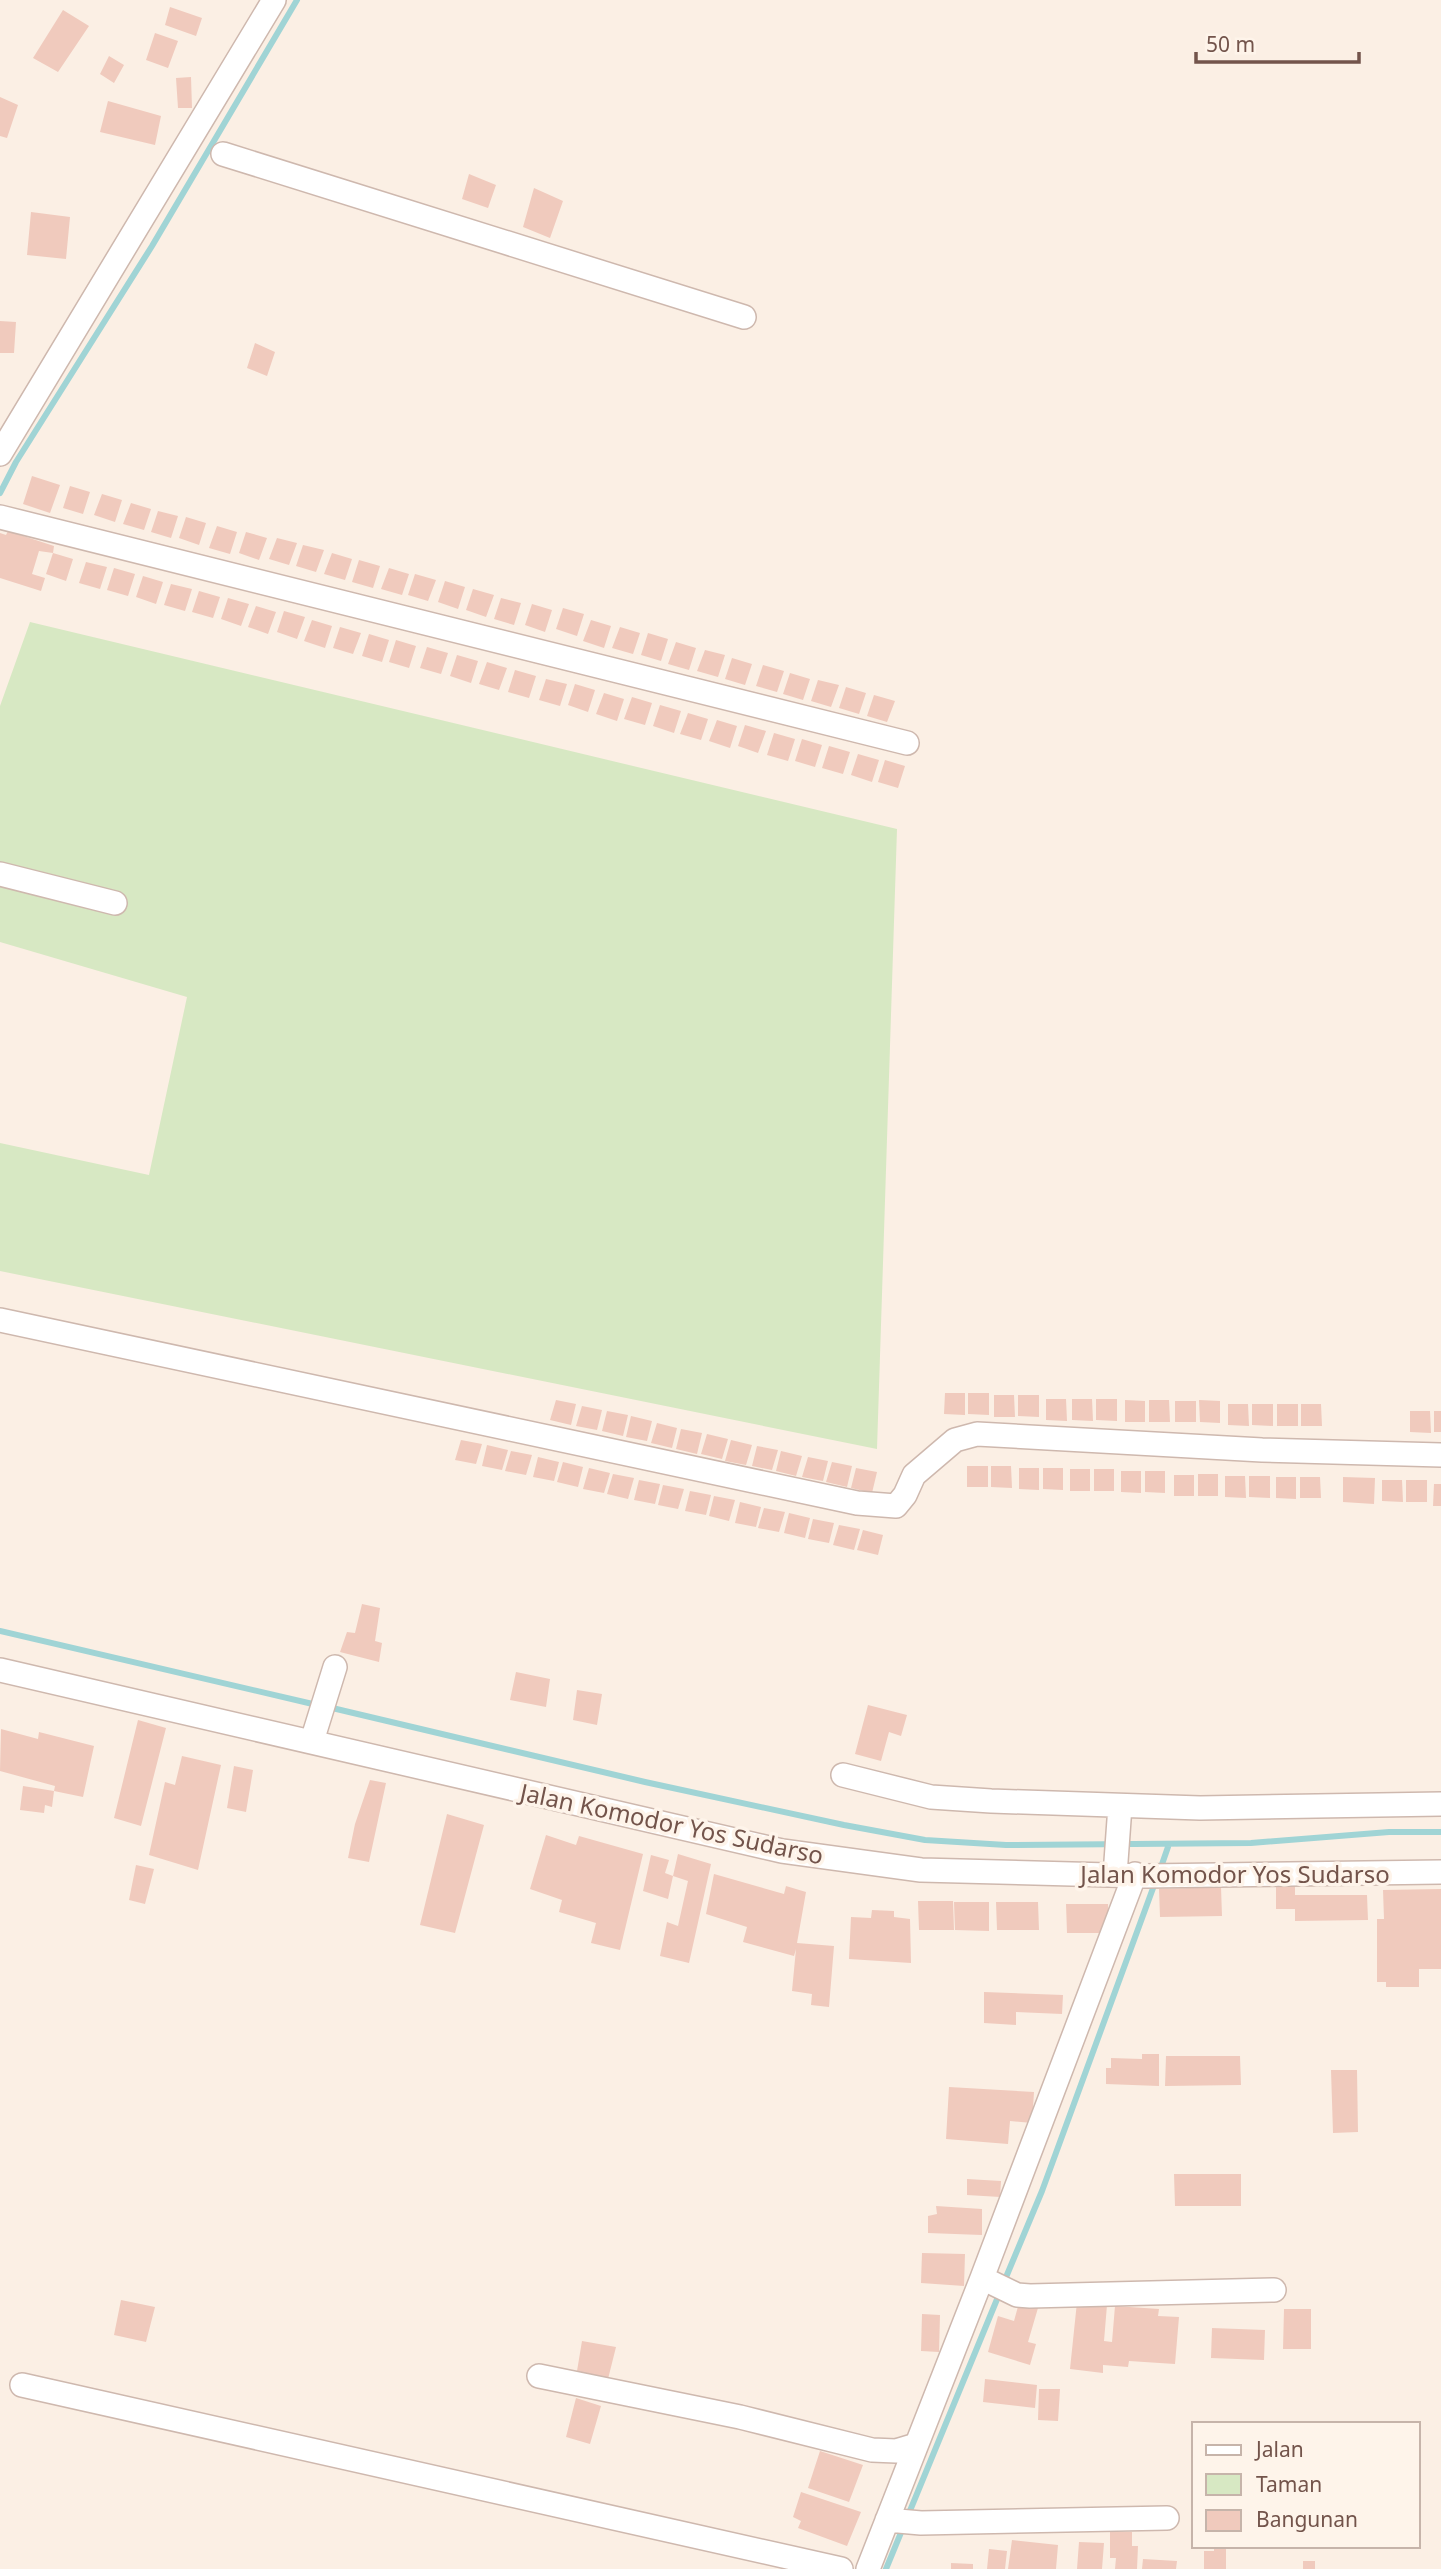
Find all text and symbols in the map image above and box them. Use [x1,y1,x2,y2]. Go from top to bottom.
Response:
scale bar [1196,21,1359,65]
text: 50 m [1206,30,1255,58]
street label: Jalan Komodor Yos Sudarso [515,1774,827,1871]
street label: Jalan Komodor Yos Sudarso [1078,1857,1390,1890]
legend [1192,2422,1420,2548]
text: Jalan [1254,2435,1304,2463]
text: Taman [1256,2470,1322,2498]
text: Bangunan [1256,2505,1358,2533]

